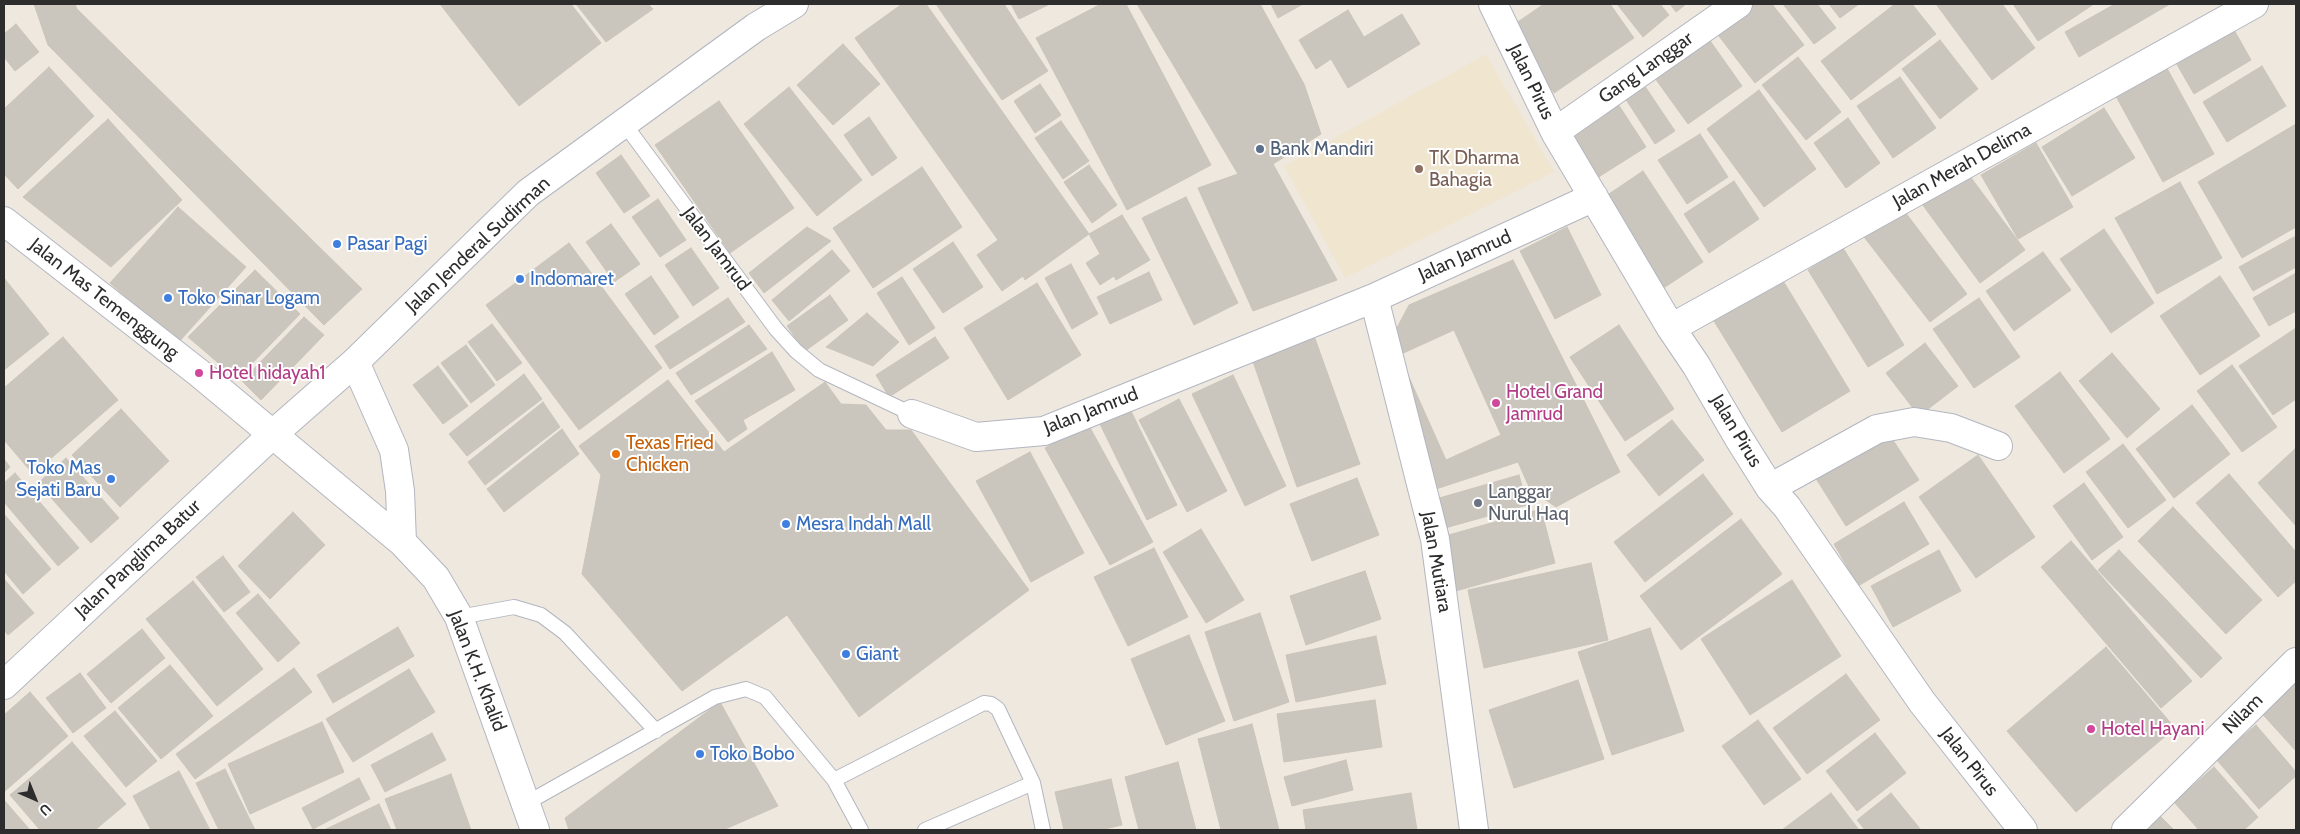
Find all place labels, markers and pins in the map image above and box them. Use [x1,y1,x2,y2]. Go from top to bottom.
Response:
place label: Bank Mandiri [1270,138,1374,160]
marker: Bank Mandiri [1254,143,1266,155]
place label: TK Dharma Bahagia [1429,147,1519,191]
marker: TK Dharma Bahagia [1413,163,1425,175]
place label: Pasar Pagi [347,233,428,255]
marker: Pasar Pagi [331,238,343,250]
place label: Indomaret [530,268,614,290]
marker: Indomaret [514,273,526,285]
place label: Toko Sinar Logam [178,287,320,309]
marker: Toko Sinar Logam [162,292,174,304]
place label: Hotel hidayah1 [209,362,326,384]
marker: Hotel hidayah1 [193,367,205,379]
place label: Hotel Grand Jamrud [1506,381,1603,425]
marker: Hotel Grand Jamrud [1490,397,1502,409]
place label: Texas Fried Chicken [626,432,714,476]
marker: Texas Fried Chicken [610,448,622,460]
place label: Toko Mas Sejati Baru [16,457,101,501]
marker: Toko Mas Sejati Baru [105,473,117,485]
place label: Langgar Nurul Haq [1488,481,1569,525]
marker: Langgar Nurul Haq [1472,497,1484,509]
place label: Mesra Indah Mall [796,513,931,535]
marker: Mesra Indah Mall [780,518,792,530]
place label: Giant [856,643,899,665]
marker: Giant [840,648,852,660]
place label: Hotel Hayani [2101,718,2204,740]
marker: Hotel Hayani [2085,723,2097,735]
place label: Toko Bobo [710,743,795,765]
marker: Toko Bobo [694,748,706,760]

